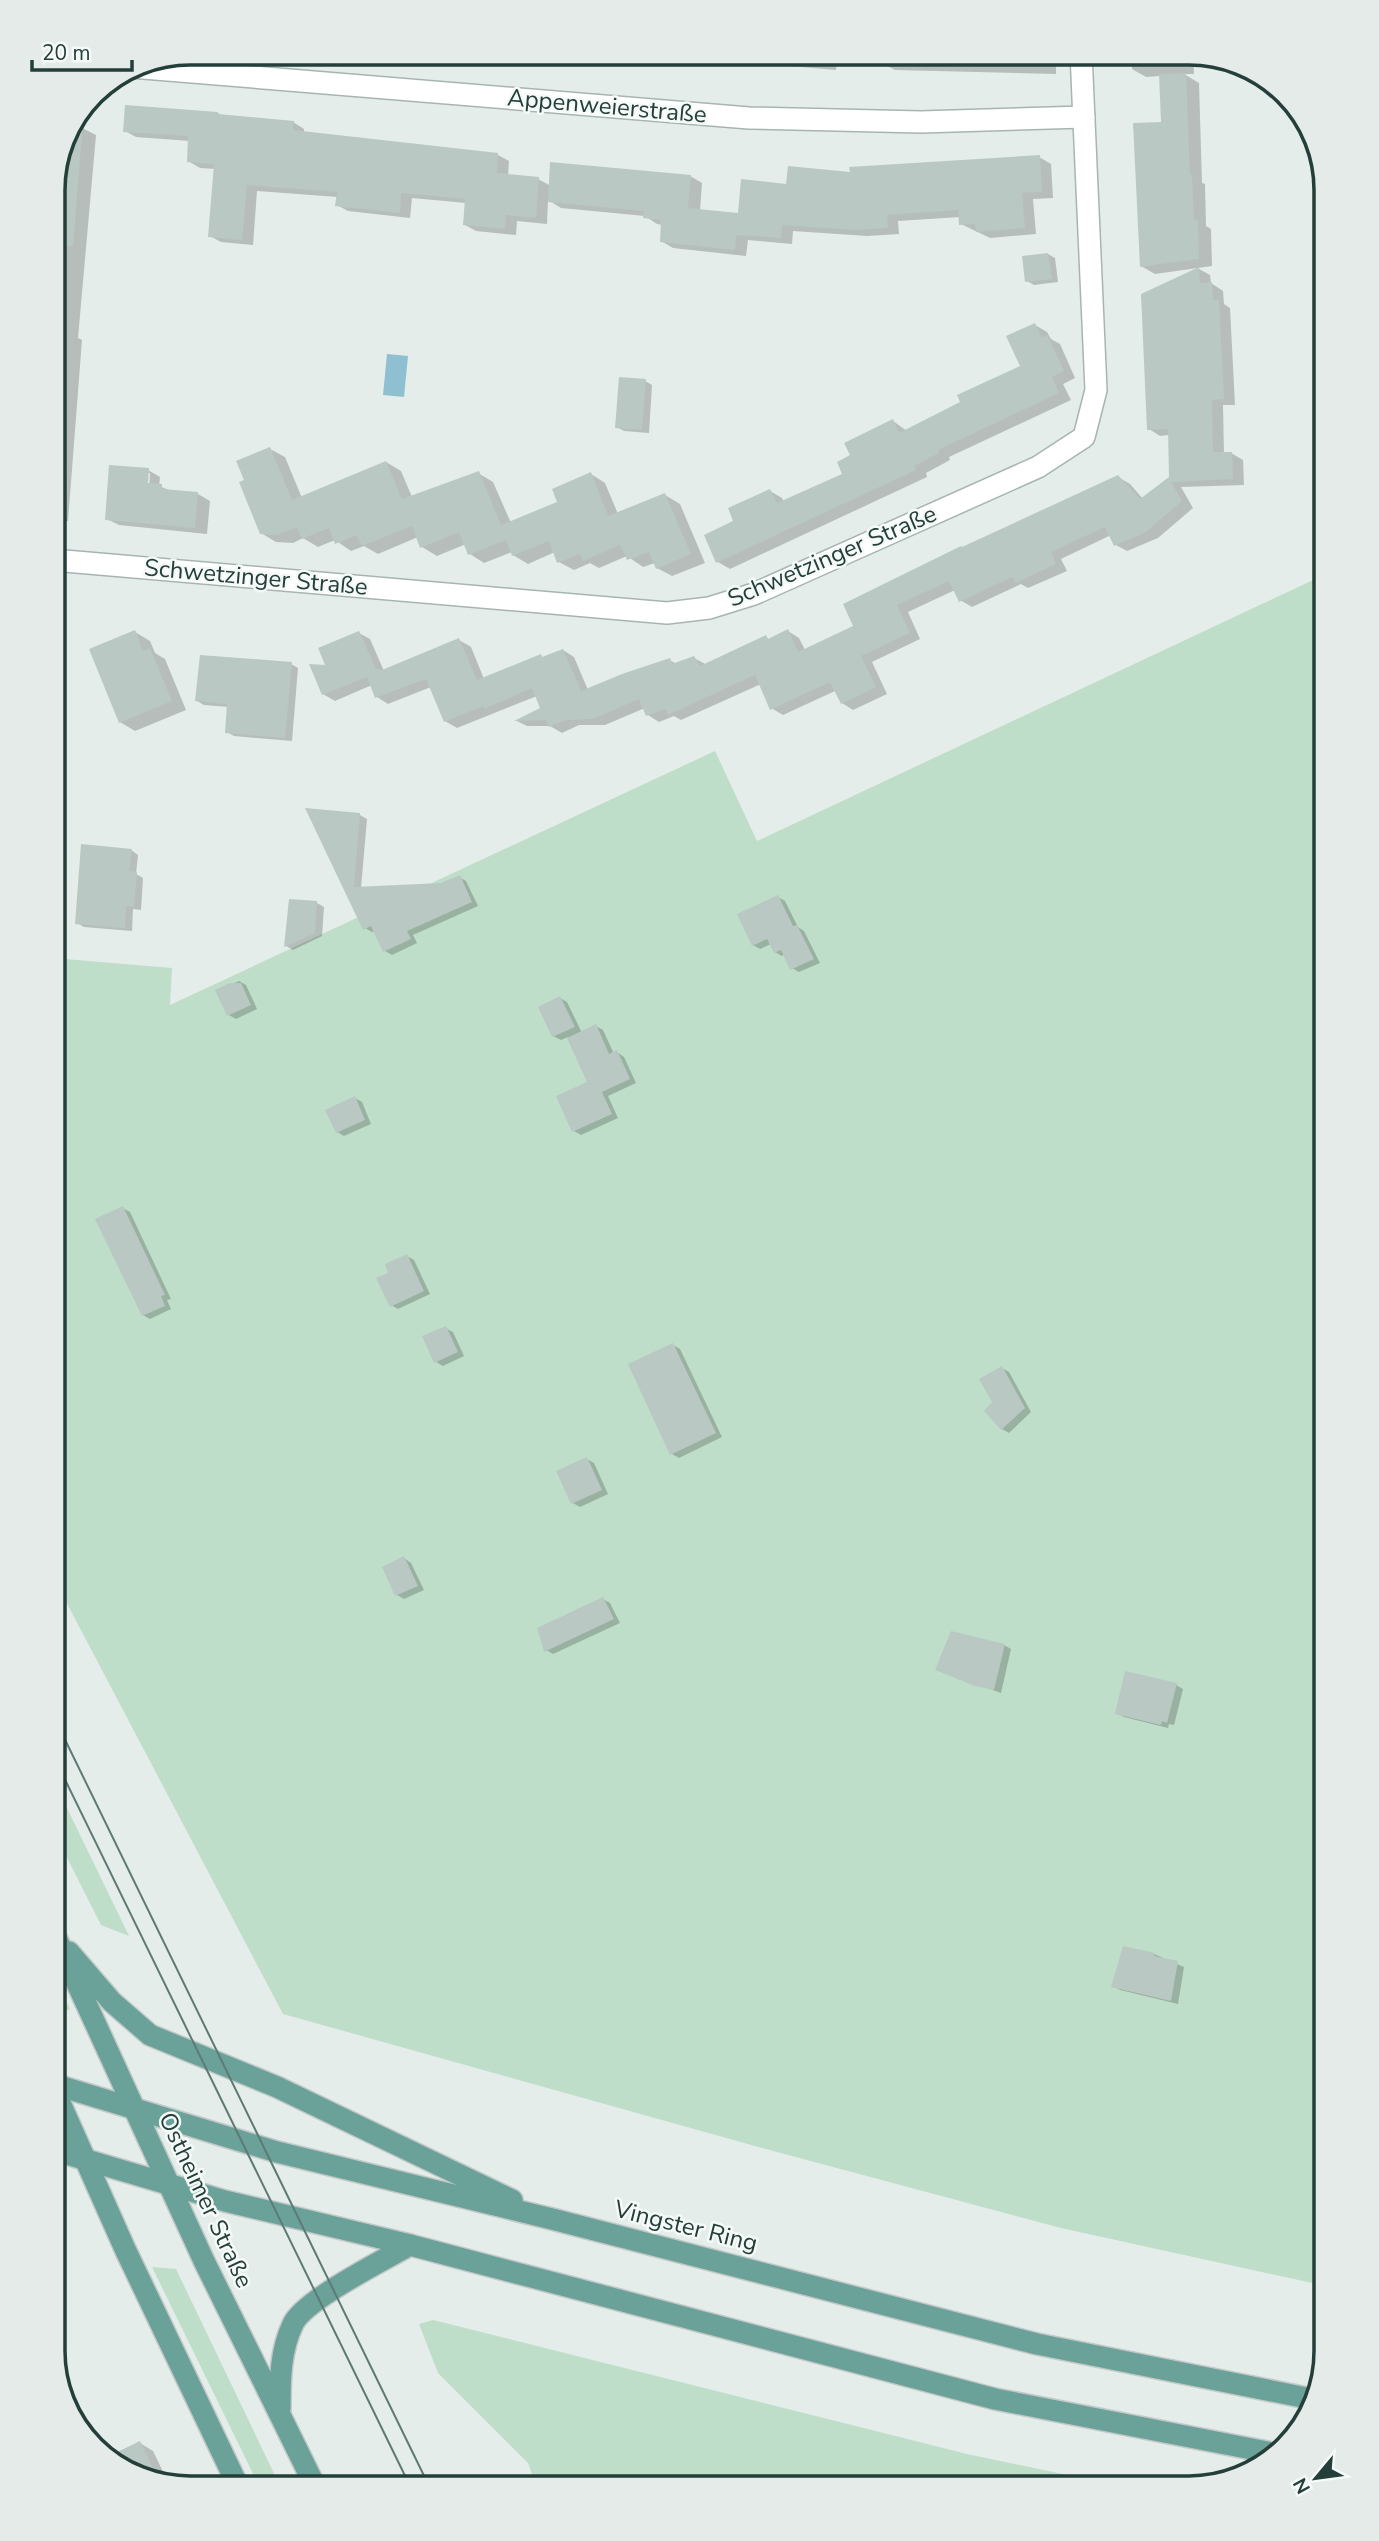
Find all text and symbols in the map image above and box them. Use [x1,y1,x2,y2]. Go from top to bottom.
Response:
scale bar [32,28,131,72]
text: 20 m [42,39,91,67]
street label: Appenweierstraße [506,81,708,131]
street label: Schwetzinger Straße [723,497,941,615]
street label: Schwetzinger Straße [143,551,369,603]
street label: Ostheimer Straße [151,2107,261,2293]
street label: Vingster Ring [610,2193,761,2259]
north arrow [1281,2443,1351,2513]
text: N [1287,2473,1317,2498]

